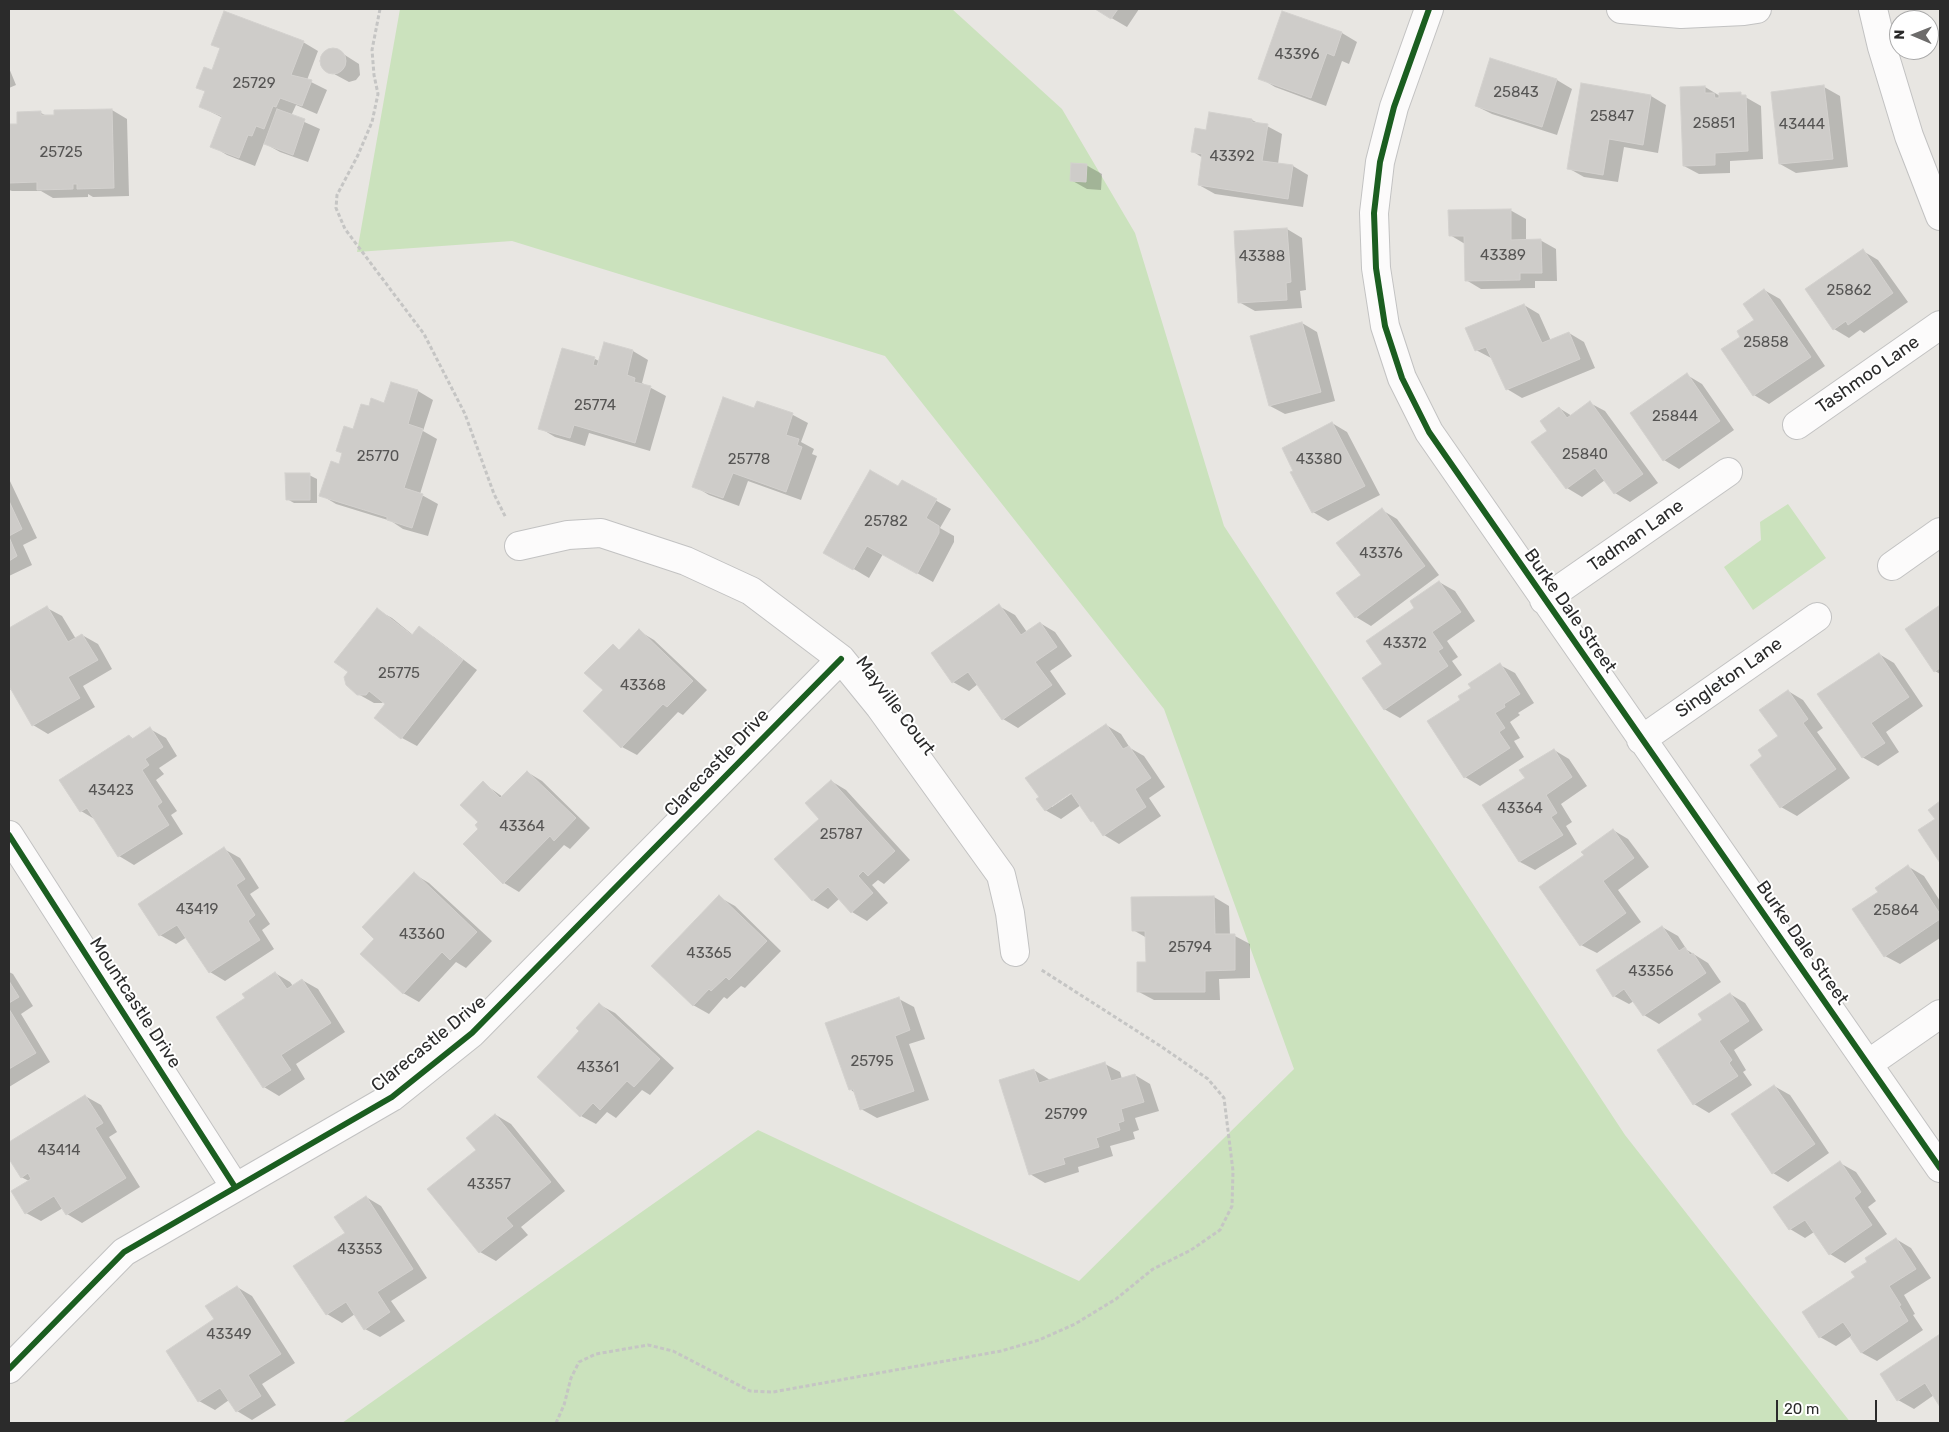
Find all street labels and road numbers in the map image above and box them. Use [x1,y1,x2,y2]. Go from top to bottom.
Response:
street label: Tashmoo Lane [1812,331,1924,419]
street label: Tadman Lane [1584,495,1688,577]
street label: Burke Dale Street [1519,545,1621,677]
street label: Singleton Lane [1671,633,1787,723]
street label: Mayville Court [851,652,939,760]
street label: Clarecastle Drive [660,705,774,821]
street label: Burke Dale Street [1751,877,1853,1009]
street label: Mountcastle Drive [85,934,185,1072]
street label: Clarecastle Drive [367,991,491,1097]

